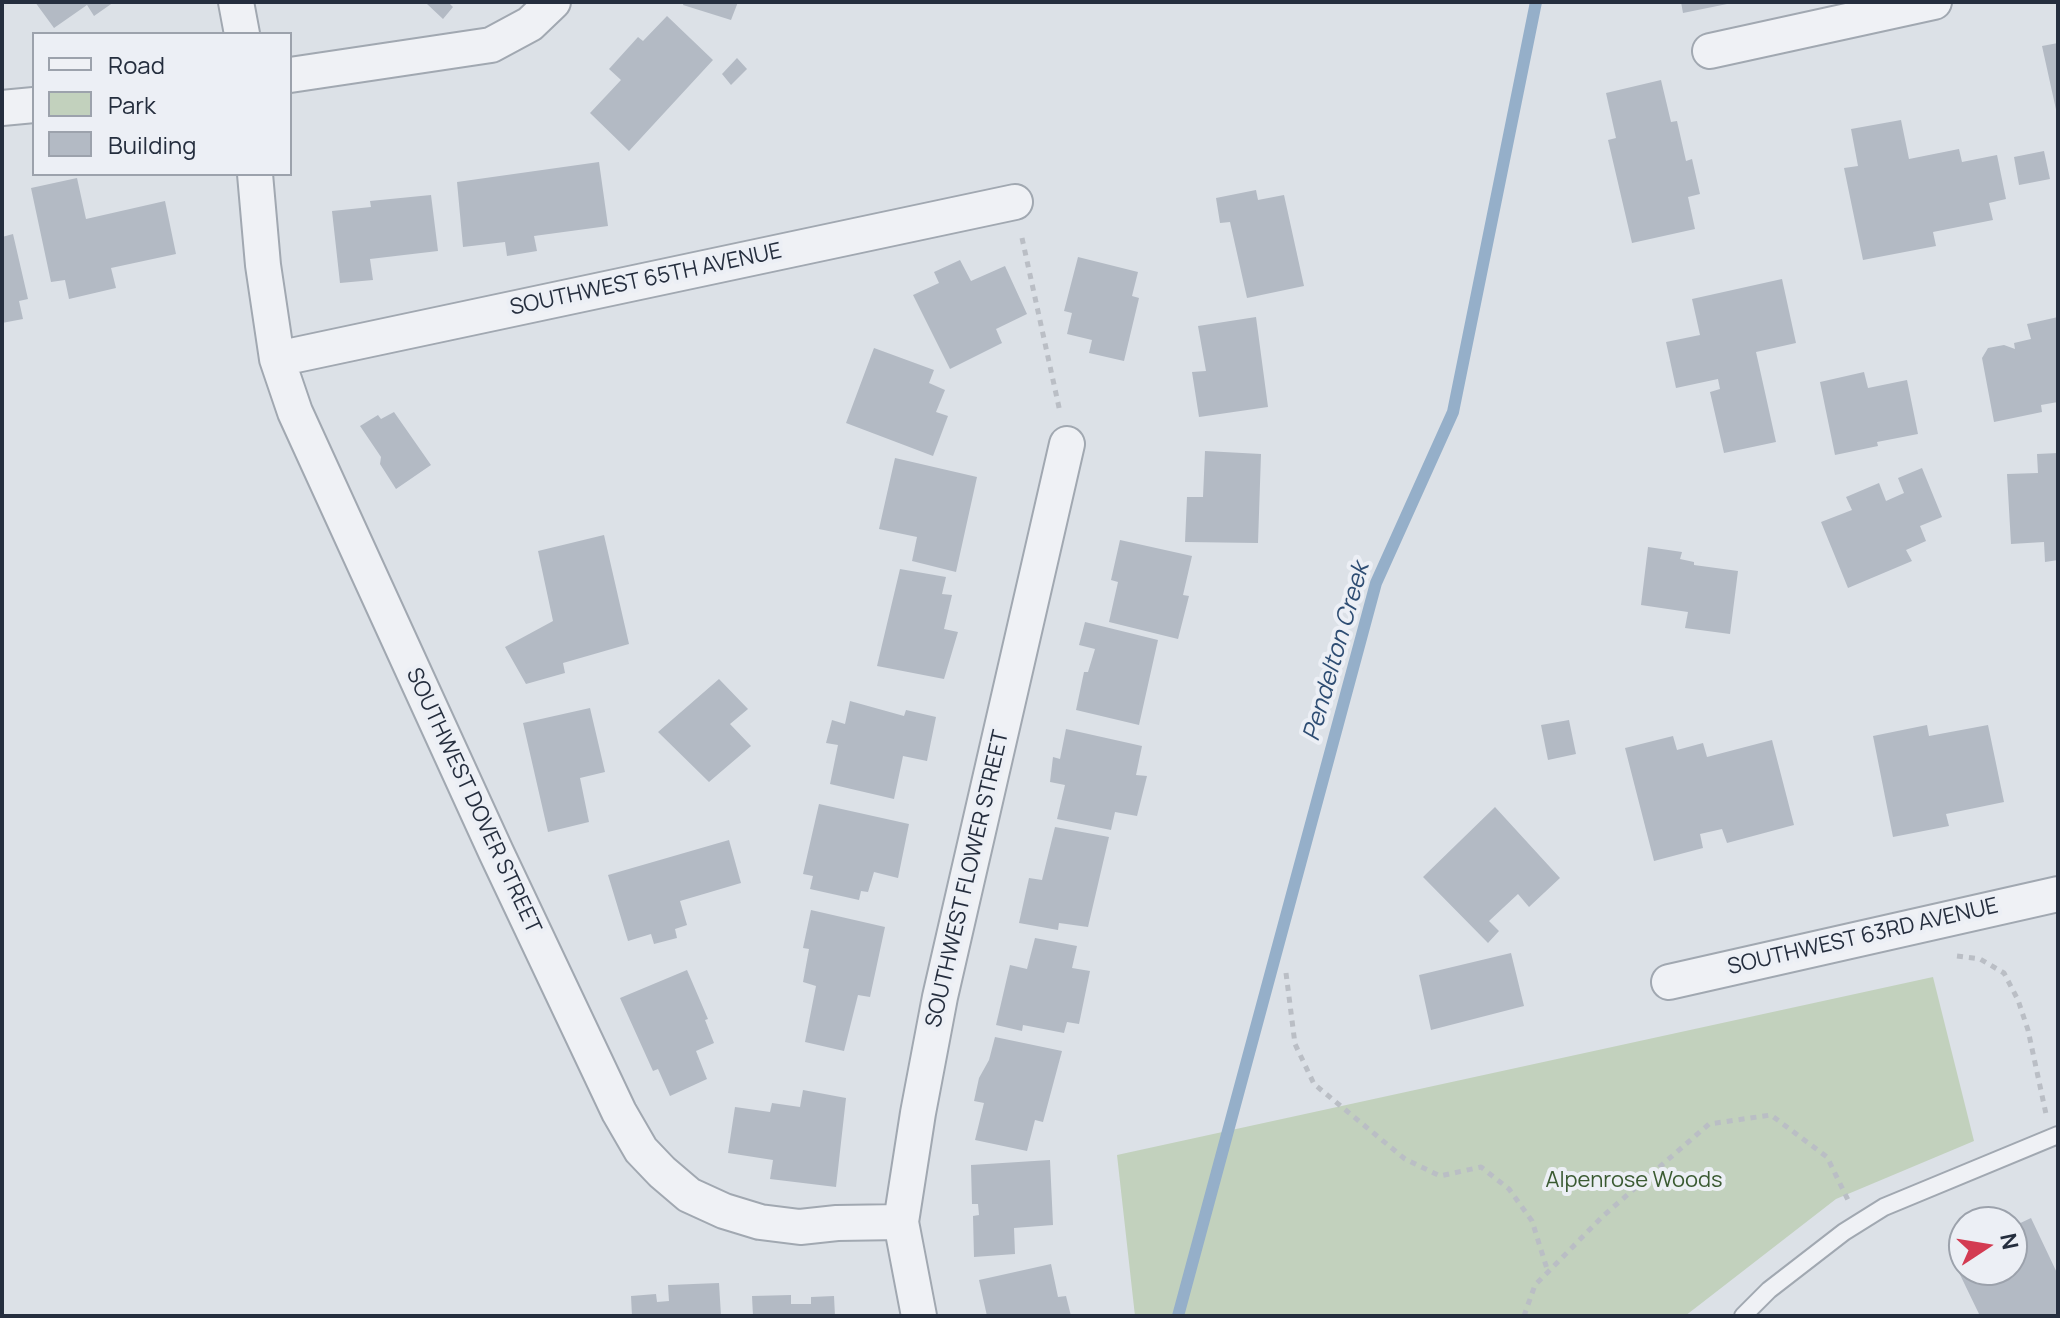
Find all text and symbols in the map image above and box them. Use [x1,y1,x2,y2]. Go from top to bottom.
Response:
legend [32,32,292,176]
text: Road [108,48,165,81]
text: Park [108,88,156,121]
text: Building [108,128,196,161]
street label: SOUTHWEST 65TH AVENUE [508,238,784,322]
water label: Pendelton Creek [1298,560,1376,744]
street label: SOUTHWEST DOVER STREET [400,664,546,938]
street label: SOUTHWEST FLOWER STREET [921,728,1015,1030]
street label: SOUTHWEST 63RD AVENUE [1725,893,2001,981]
park label: Alpenrose Woods [1546,1168,1722,1194]
north arrow [1948,1206,2028,1286]
text: N [1993,1231,2026,1252]

